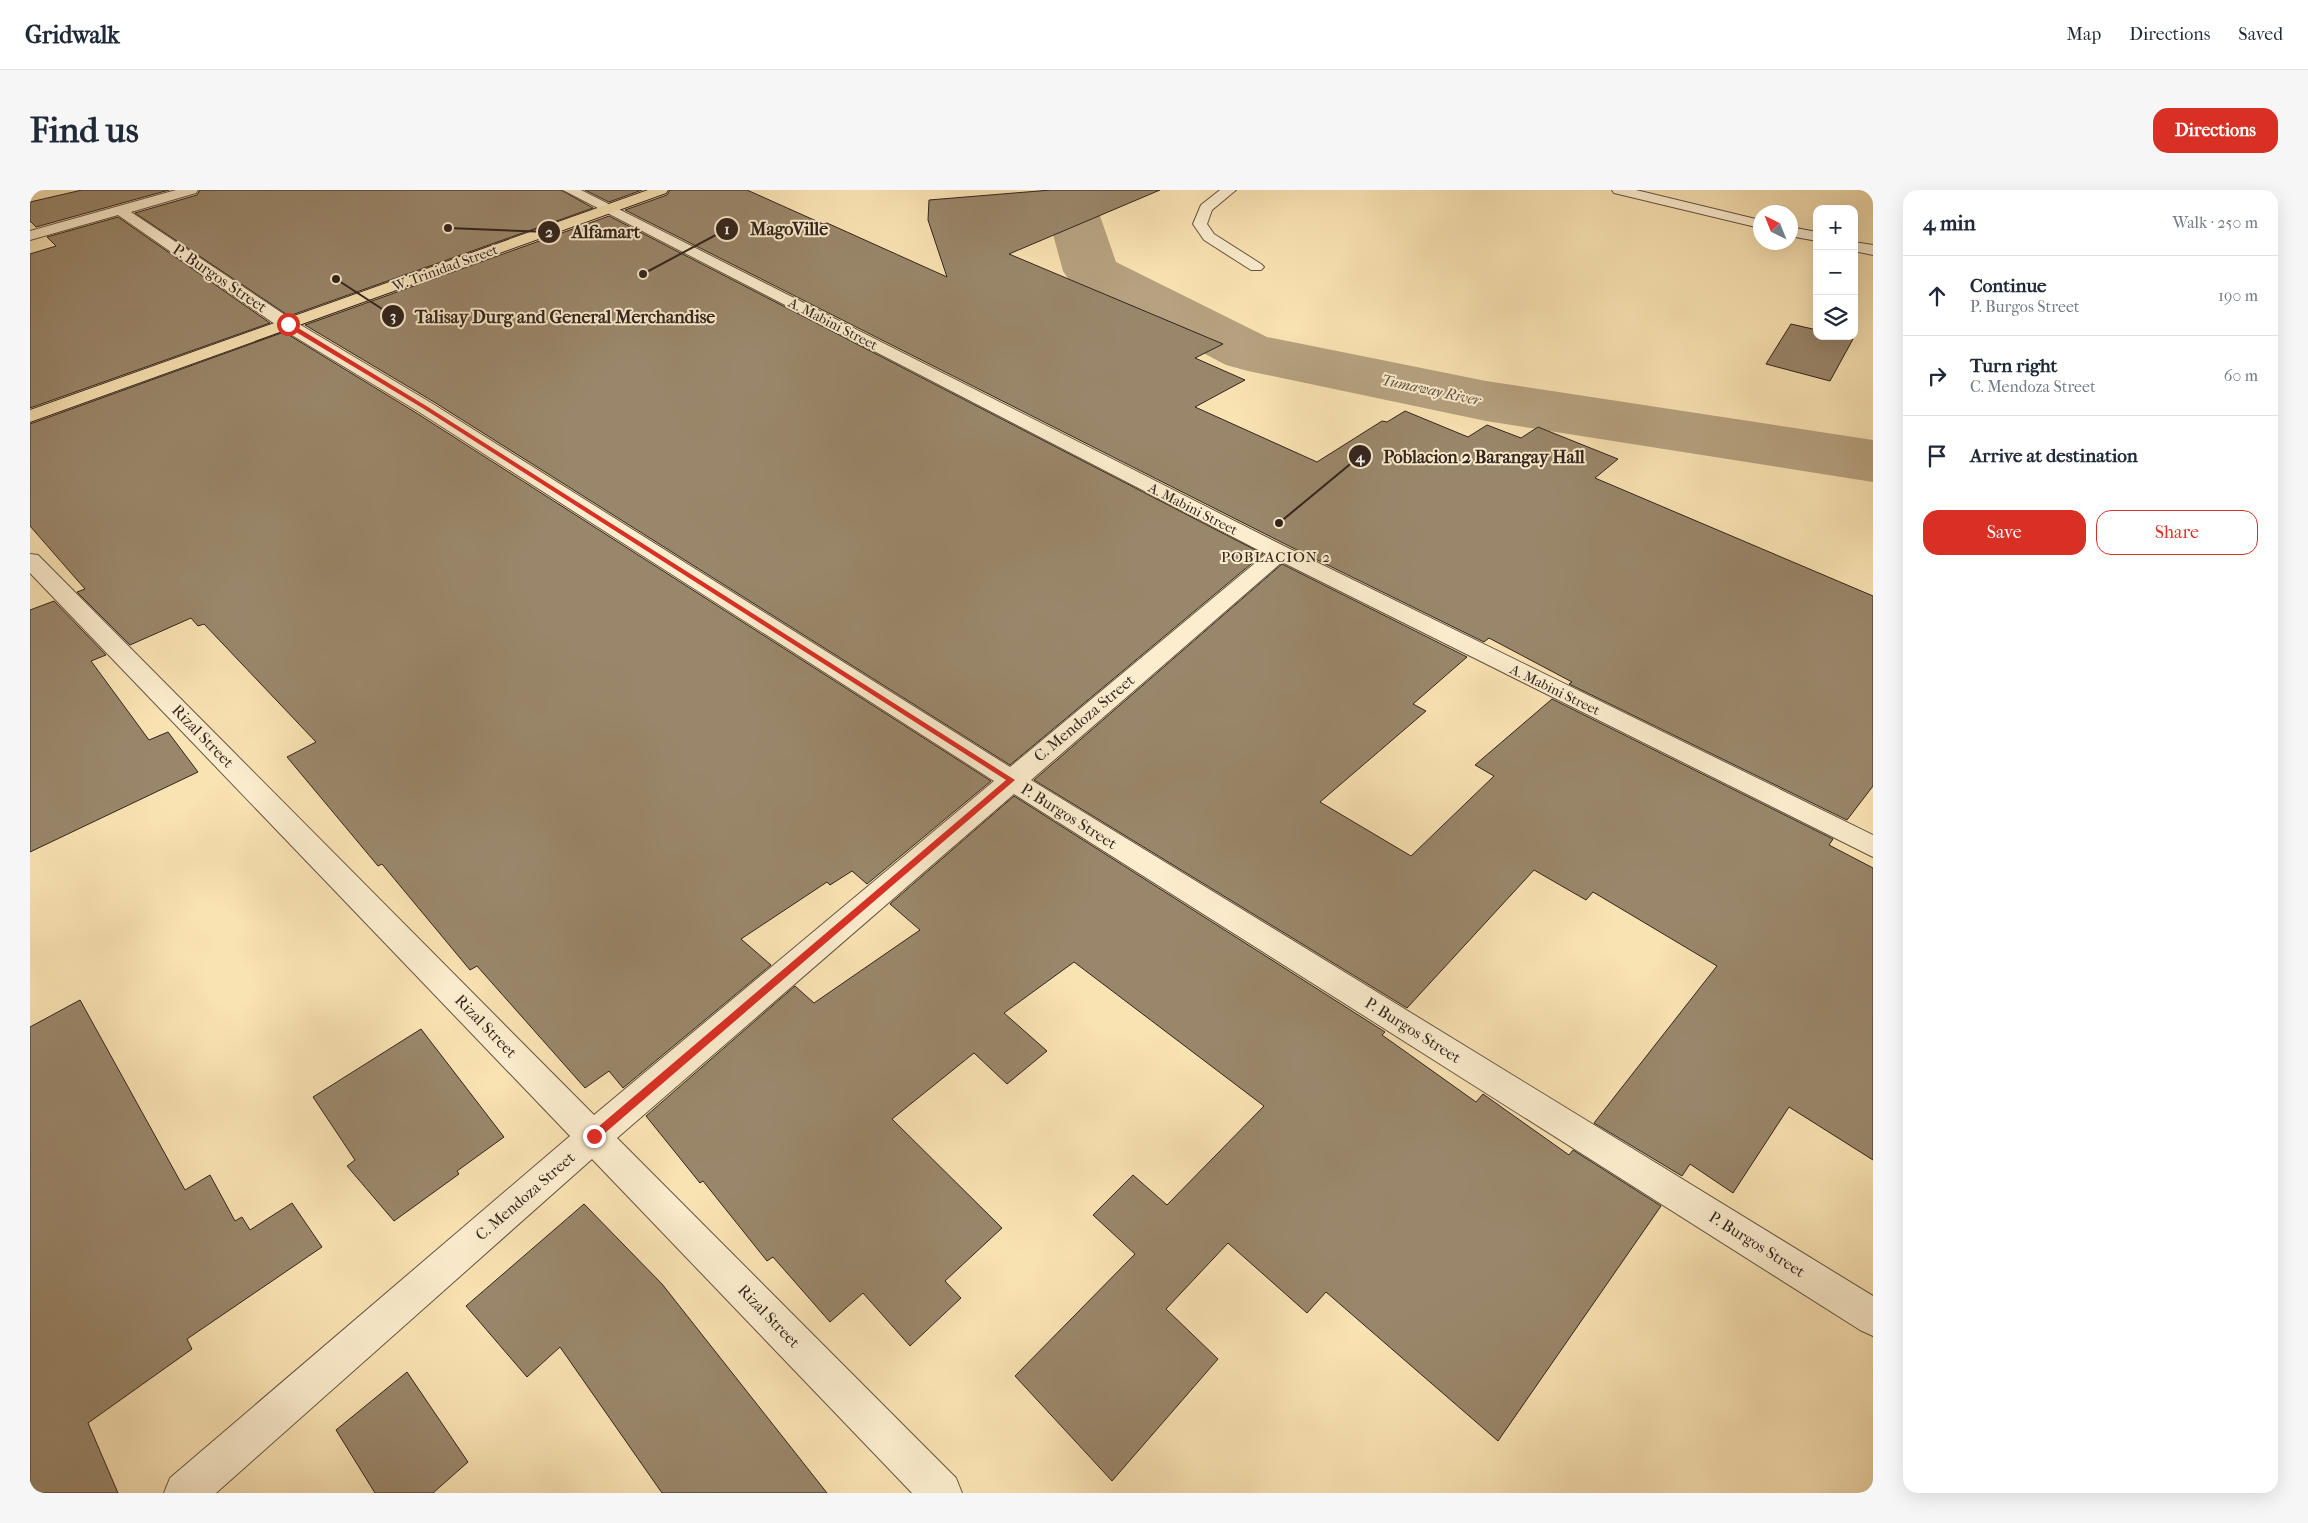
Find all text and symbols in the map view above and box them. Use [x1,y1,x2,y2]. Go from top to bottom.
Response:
text: Gridwalk [25,21,120,49]
text: Map [2067,24,2101,45]
text: Directions [2129,24,2210,45]
text: Saved [2238,24,2283,45]
button: Directions [2153,108,2278,153]
text: Find us [30,110,139,151]
north arrow [1753,205,1798,250]
map controls [1813,205,1858,340]
button: + [1813,205,1858,250]
text: 4 min [1923,211,1976,235]
callout: MagoVille [715,212,838,245]
text: Walk · 250 m [2173,213,2258,232]
callout: Alfamart [537,216,650,249]
text: MagoVille [749,219,828,240]
text: 1 [724,220,730,238]
text: Alfamart [571,222,641,243]
text: 2 [545,223,553,241]
street label: P. Burgos Street [169,239,271,317]
street label: W. Trinidad Street [389,241,500,295]
button: − [1813,250,1858,295]
text: Continue [1970,275,2046,297]
icon: ahead [1923,282,1951,310]
text: 190 m [2218,286,2258,305]
street label: A. Mabini Street [785,294,880,354]
button: layers [1813,295,1858,340]
text: P. Burgos Street [1970,297,2080,316]
callout: Talisay Durg and General Merchandise [380,300,726,333]
text: 3 [390,307,396,325]
text: Talisay Durg and General Merchandise [414,307,715,328]
route start [277,313,300,336]
text: Turn right [1970,355,2057,377]
icon: right [1923,362,1951,390]
text: 60 m [2224,366,2258,385]
water label: Tumaway River [1380,371,1484,410]
text: C. Mendoza Street [1970,377,2096,396]
callout: Poblacion 2 Barangay Hall [1348,440,1594,473]
icon: arrive [1923,442,1951,470]
text: Arrive at destination [1970,445,2138,467]
text: Poblacion 2 Barangay Hall [1383,447,1586,468]
text: 4 [1355,448,1366,466]
street label: A. Mabini Street [1145,479,1240,539]
button: Save [1923,510,2086,555]
button: Share [2096,510,2258,555]
district label: POBLACION 2 [1221,548,1331,566]
street label: A. Mabini Street [1506,660,1603,719]
street label: C. Mendoza Street [1030,670,1138,766]
street label: Rizal Street [168,700,238,772]
street label: P. Burgos Street [1018,779,1121,853]
street label: Rizal Street [451,990,521,1062]
street label: P. Burgos Street [1362,993,1465,1067]
route end [583,1125,606,1148]
street label: C. Mendoza Street [471,1147,579,1244]
street label: P. Burgos Street [1706,1207,1809,1281]
street label: Rizal Street [734,1280,804,1352]

